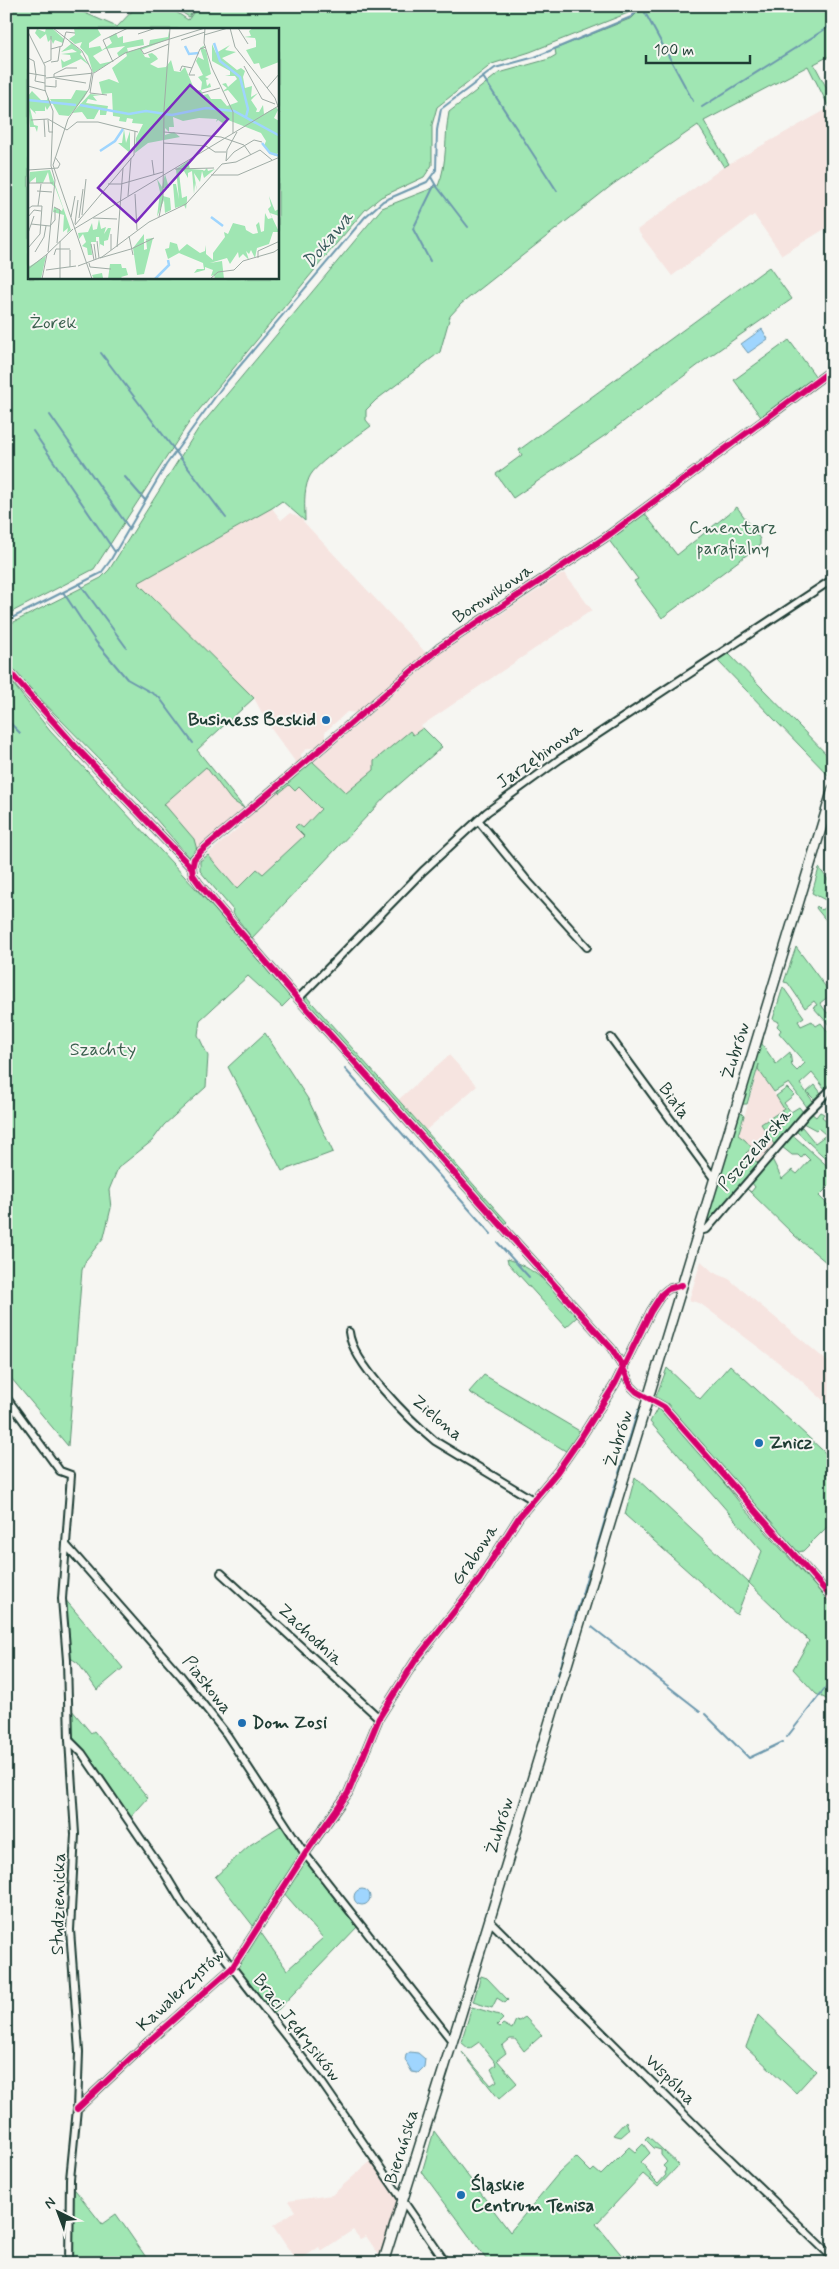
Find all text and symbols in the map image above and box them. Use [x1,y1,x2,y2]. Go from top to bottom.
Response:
inset map [28,28,279,279]
scale bar [646,32,750,64]
text: 100 m [654,41,694,61]
water label: Dokawa [297,206,360,274]
park label: Żorek [29,311,77,335]
park label: Cmentarz parafialny [689,516,777,561]
street label: Borowikowa [448,558,538,630]
place label: Business Beskid [188,708,316,732]
marker: Business Beskid [320,714,332,726]
street label: Jarzębinowa [492,717,588,795]
street label: Żubrów [716,1020,756,1082]
park label: Szachty [70,1038,136,1062]
street label: Biała [653,1078,695,1124]
street label: Pszczelarska [713,1104,798,1196]
street label: Zielona [406,1389,468,1447]
street label: Żubrów [599,1408,639,1470]
place label: Znicz [769,1431,813,1455]
marker: Znicz [753,1437,765,1449]
street label: Grabowa [446,1520,504,1590]
street label: Zachodnia [272,1598,348,1672]
street label: Piaskowa [177,1651,237,1719]
place label: Dom Zosi [252,1711,327,1735]
marker: Dom Zosi [236,1717,248,1729]
street label: Żubrów [480,1795,520,1857]
street label: Studzienicka [46,1853,72,1955]
street label: Kawalerzystów [132,1943,230,2037]
street label: Braci Jędrysików [247,1969,347,2087]
street label: Wspólna [639,2049,701,2111]
street label: Bieruńska [379,2107,425,2187]
place label: Śląskie Centrum Tenisa [471,2173,595,2218]
north arrow [32,2186,82,2236]
marker: Śląskie Centrum Tenisa [455,2189,467,2201]
text: N [40,2193,59,2213]

